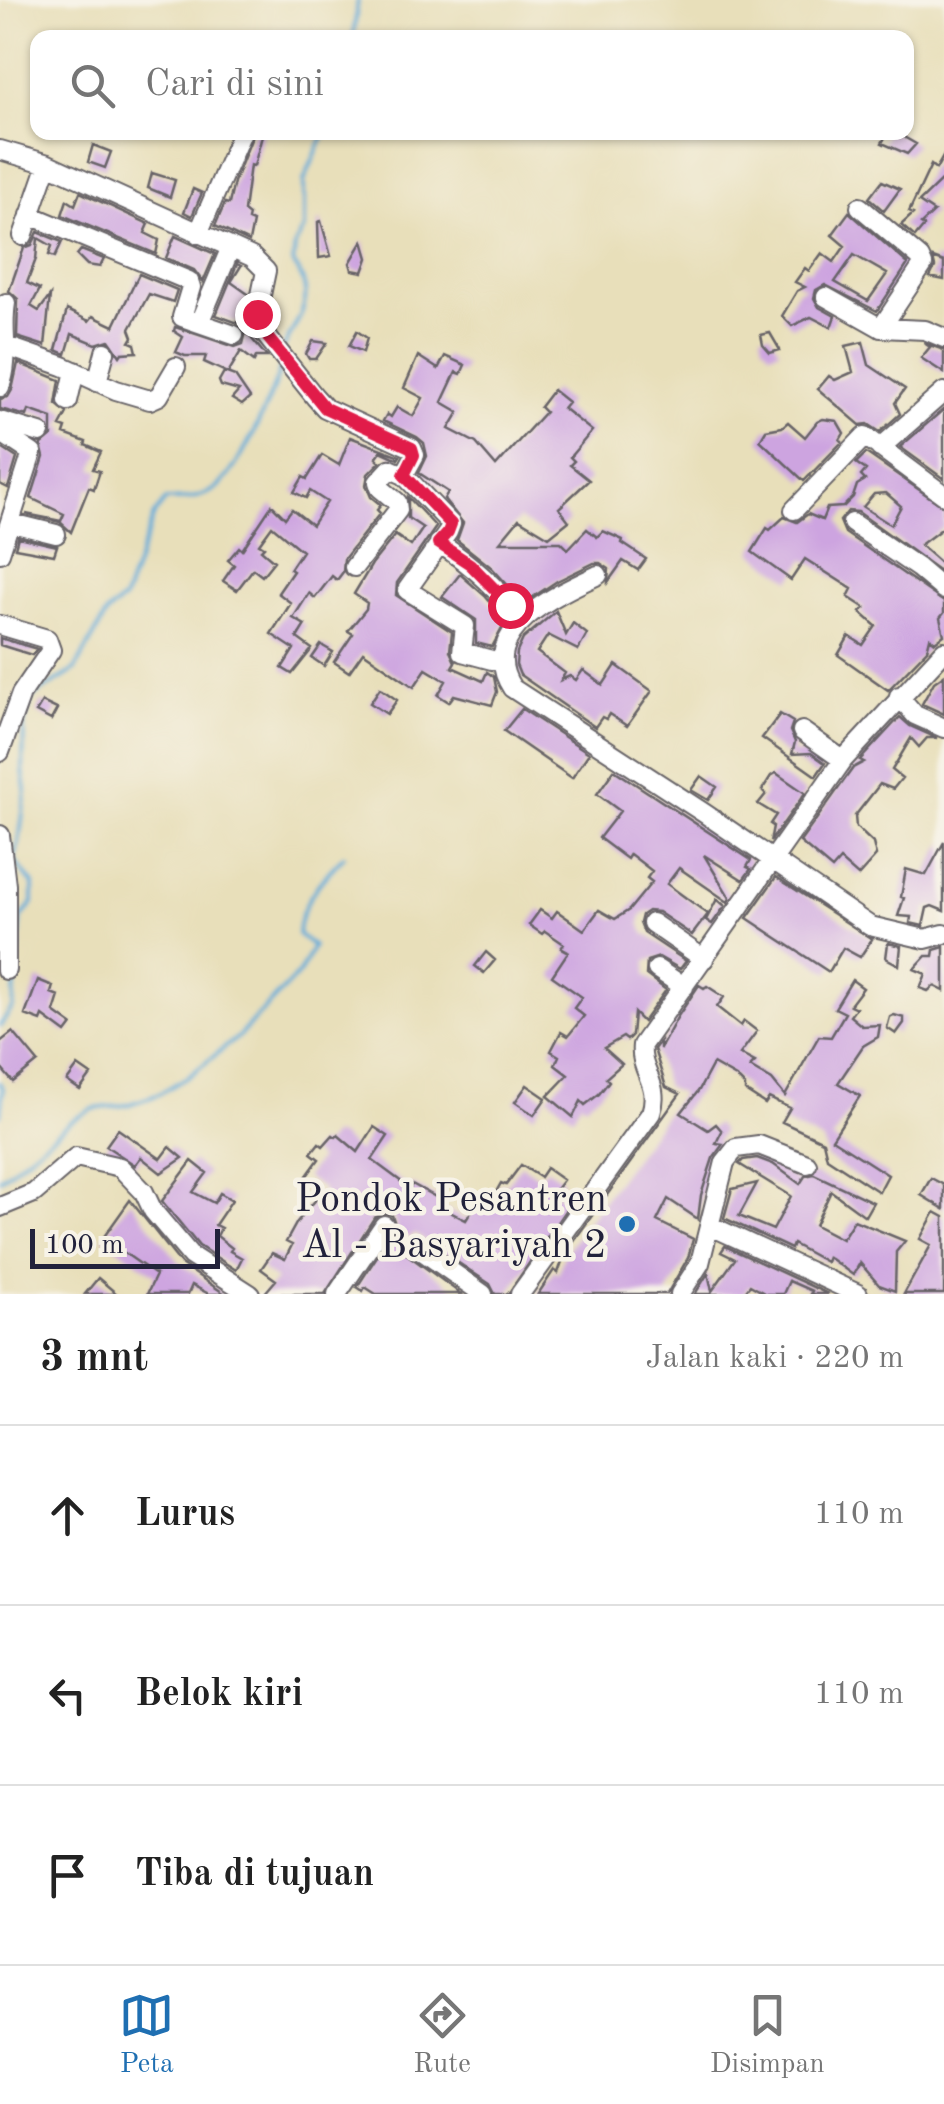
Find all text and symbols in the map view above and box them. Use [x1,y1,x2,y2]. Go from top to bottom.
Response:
search box [30,30,914,140]
icon: search [65,58,120,113]
text: Cari di sini [145,66,324,104]
route end [235,292,281,338]
route start [488,583,534,629]
place label: Pondok Pesantren Al - Basyariyah 2 [295,1181,607,1267]
marker: Pondok Pesantren Al - Basyariyah 2 [616,1213,638,1235]
scale bar [30,1224,220,1268]
text: 100 m [45,1232,124,1260]
text: 3 mnt [40,1338,148,1380]
text: Jalan kaki · 220 m [646,1343,904,1375]
icon: ahead [40,1488,95,1543]
text: Lurus [135,1496,235,1534]
text: 110 m [814,1499,904,1531]
icon: left [40,1668,95,1723]
text: Belok kiri [135,1676,303,1714]
text: 110 m [814,1679,904,1711]
icon: arrive [40,1848,95,1903]
text: Tiba di tujuan [135,1856,374,1894]
tab: Peta [119,1988,174,2083]
tab: Rute [413,1988,471,2083]
tab: Disimpan [710,1988,825,2083]

